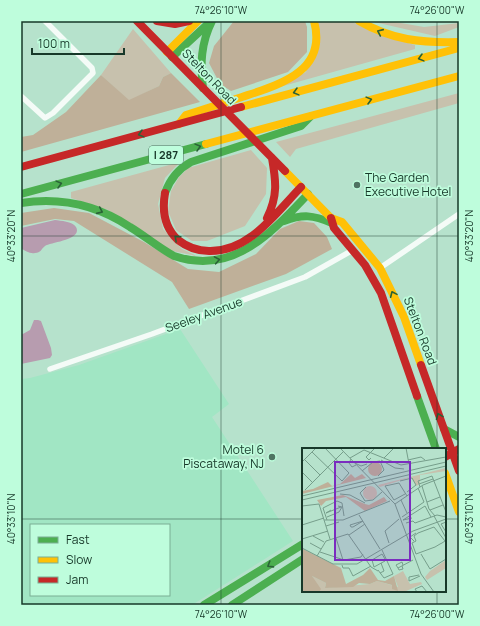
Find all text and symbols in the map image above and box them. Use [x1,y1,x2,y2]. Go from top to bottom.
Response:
text: 74°26'10"W [195,3,248,17]
text: 74°26'00"W [410,3,465,17]
one-way arrow [376,29,384,37]
scale bar [32,30,124,56]
text: 100 m [38,35,70,52]
street label: Stelton Road [178,45,240,108]
one-way arrow [418,53,425,62]
one-way arrow [293,87,300,96]
one-way arrow [365,96,372,105]
one-way arrow [138,129,145,138]
one-way arrow [195,143,201,151]
road number: I 287 [149,146,183,164]
place label: The Garden Executive Hotel [365,169,451,200]
one-way arrow [55,180,62,189]
marker: The Garden Executive Hotel [352,180,362,190]
one-way arrow [96,206,104,214]
text: 40°33'20"N [4,210,18,262]
text: 40°33'20"N [462,210,476,262]
one-way arrow [175,236,182,243]
one-way arrow [213,256,220,265]
one-way arrow [390,291,398,298]
street label: Seeley Avenue [163,293,245,336]
street label: Stelton Road [400,294,441,367]
one-way arrow [436,412,444,419]
place label: Motel 6 Piscataway, NJ [183,441,264,472]
inset map [302,448,446,592]
marker: Motel 6 Piscataway, NJ [267,452,277,462]
text: 40°33'10"N [4,494,18,544]
text: 40°33'10"N [462,494,476,544]
legend [30,524,170,596]
text: Fast [66,531,90,548]
text: Slow [66,551,92,568]
one-way arrow [267,560,274,567]
text: Jam [66,571,88,588]
text: 74°26'10"W [195,607,248,621]
text: 74°26'00"W [410,607,465,621]

